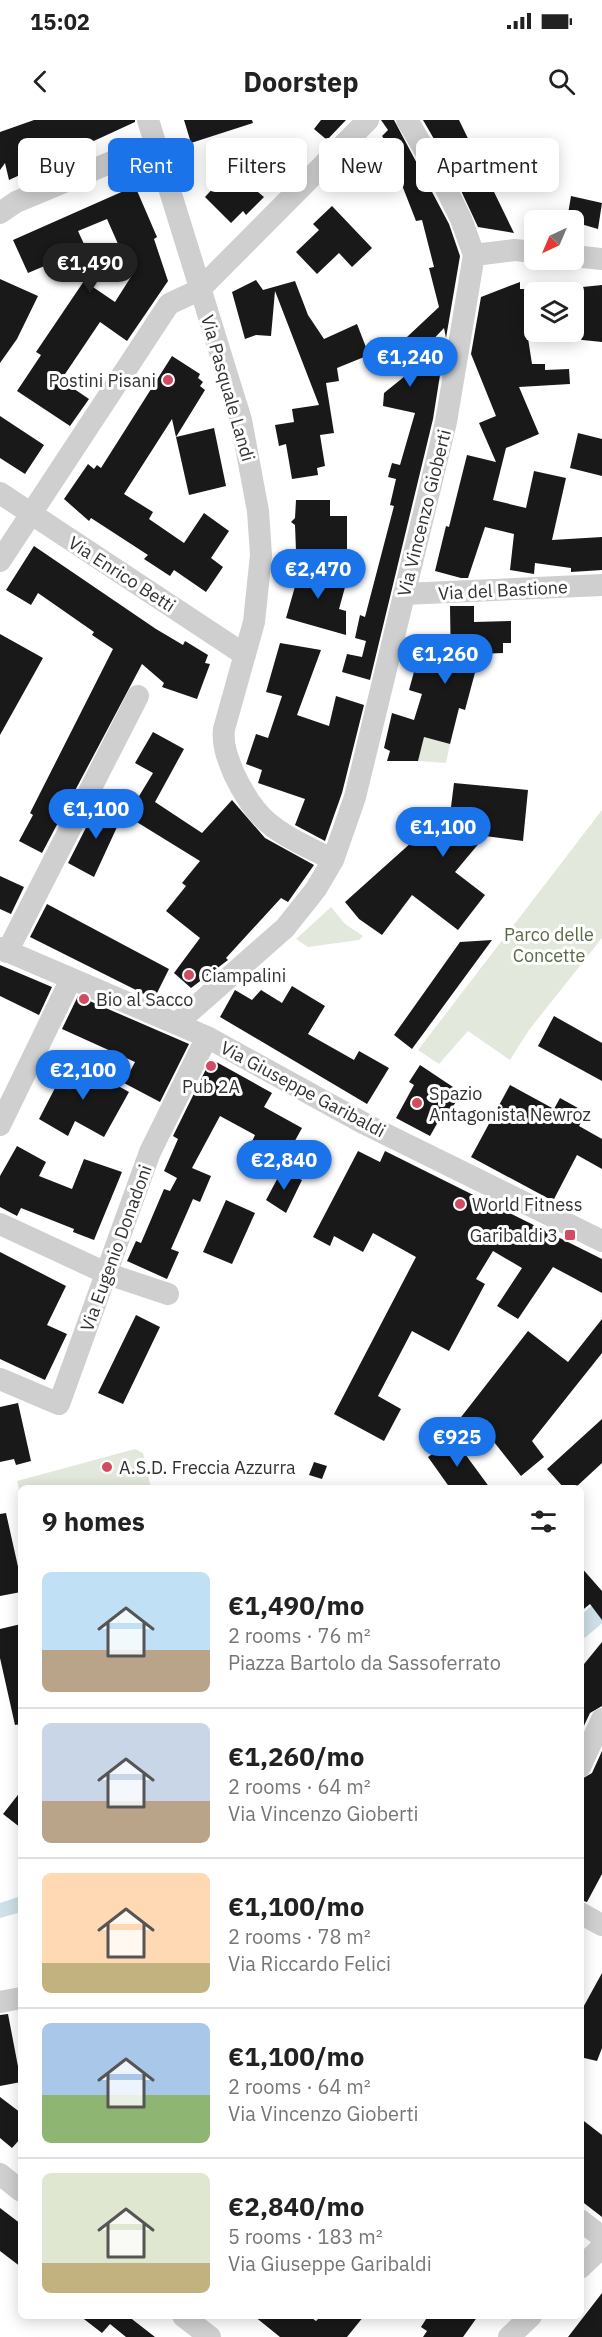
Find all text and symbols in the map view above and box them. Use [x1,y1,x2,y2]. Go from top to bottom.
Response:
text: 15:02 [30,7,90,36]
text: Doorstep [243,64,359,99]
icon: back [24,65,57,98]
icon: search [545,65,578,98]
chip: Buy [18,138,96,192]
chip: Rent [108,138,194,192]
chip: Filters [206,138,307,192]
chip: New [319,138,404,192]
chip: Apartment [416,138,559,192]
north arrow [524,210,584,270]
map controls [524,210,584,342]
pin: €1,490 [41,243,139,294]
text: €1,490 [57,249,123,276]
button: layers [524,282,584,342]
street label: Via Pasquale Landi [196,312,260,464]
pin: €1,240 [361,337,459,388]
text: €1,240 [377,343,443,370]
place label: Postini Pisani [48,369,156,392]
marker: Postini Pisani [161,373,175,387]
street label: Via Vincenzo Gioberti [392,427,456,599]
street label: Via Enrico Betti [64,531,180,617]
pin: €2,470 [269,549,367,600]
text: €2,470 [285,555,351,582]
street label: Via del Bastione [438,575,569,605]
pin: €1,260 [396,634,494,685]
text: €1,260 [412,640,478,667]
pin: €1,100 [47,789,145,840]
text: €1,100 [63,795,129,822]
pin: €1,100 [394,807,492,858]
text: €1,100 [410,813,476,840]
park label: Parco delle Concette [504,923,594,967]
place label: Ciampalini [201,964,286,987]
marker: Ciampalini [182,968,196,982]
place label: Bio al Sacco [96,988,193,1011]
marker: Bio al Sacco [77,992,91,1006]
street label: Via Giuseppe Garibaldi [217,1036,389,1142]
pin: €2,100 [34,1050,132,1101]
text: €2,100 [50,1056,116,1083]
marker: Pub 2A [204,1059,218,1073]
place label: Pub 2A [182,1075,241,1098]
place label: Spazio Antagonista Newroz [429,1082,591,1126]
marker: Spazio Antagonista Newroz [410,1096,424,1110]
pin: €2,840 [235,1140,333,1191]
text: €2,840 [251,1146,317,1173]
street label: Via Eugenio Donadoni [75,1162,157,1334]
place label: World Fitness [472,1193,582,1216]
marker: World Fitness [453,1197,467,1211]
place label: Garibaldi 3 [470,1224,558,1247]
marker: Garibaldi 3 [563,1228,577,1242]
pin: €925 [421,1417,493,1468]
text: €925 [433,1423,481,1450]
place label: A.S.D. Freccia Azzurra [119,1456,296,1479]
marker: A.S.D. Freccia Azzurra [100,1460,114,1474]
text: 9 homes [42,1504,145,1538]
icon: filters [527,1505,560,1538]
text: €1,490/mo [228,1588,364,1622]
icon: home [90,1596,162,1668]
text: 2 rooms · 76 m² [228,1622,371,1649]
text: Piazza Bartolo da Sassoferrato [228,1649,501,1676]
text: €1,260/mo [228,1739,364,1773]
icon: home [90,1747,162,1819]
text: 2 rooms · 64 m² [228,1773,371,1800]
text: Via Vincenzo Gioberti [228,1800,419,1827]
text: €1,100/mo [228,1889,364,1923]
icon: home [90,1897,162,1969]
text: 2 rooms · 78 m² [228,1923,371,1950]
text: Via Riccardo Felici [228,1950,391,1977]
text: €1,100/mo [228,2039,364,2073]
icon: home [90,2047,162,2119]
text: 2 rooms · 64 m² [228,2073,371,2100]
text: Via Vincenzo Gioberti [228,2100,419,2127]
text: €2,840/mo [228,2189,364,2223]
icon: home [90,2197,162,2269]
text: 5 rooms · 183 m² [228,2223,383,2250]
text: Via Giuseppe Garibaldi [228,2250,432,2277]

